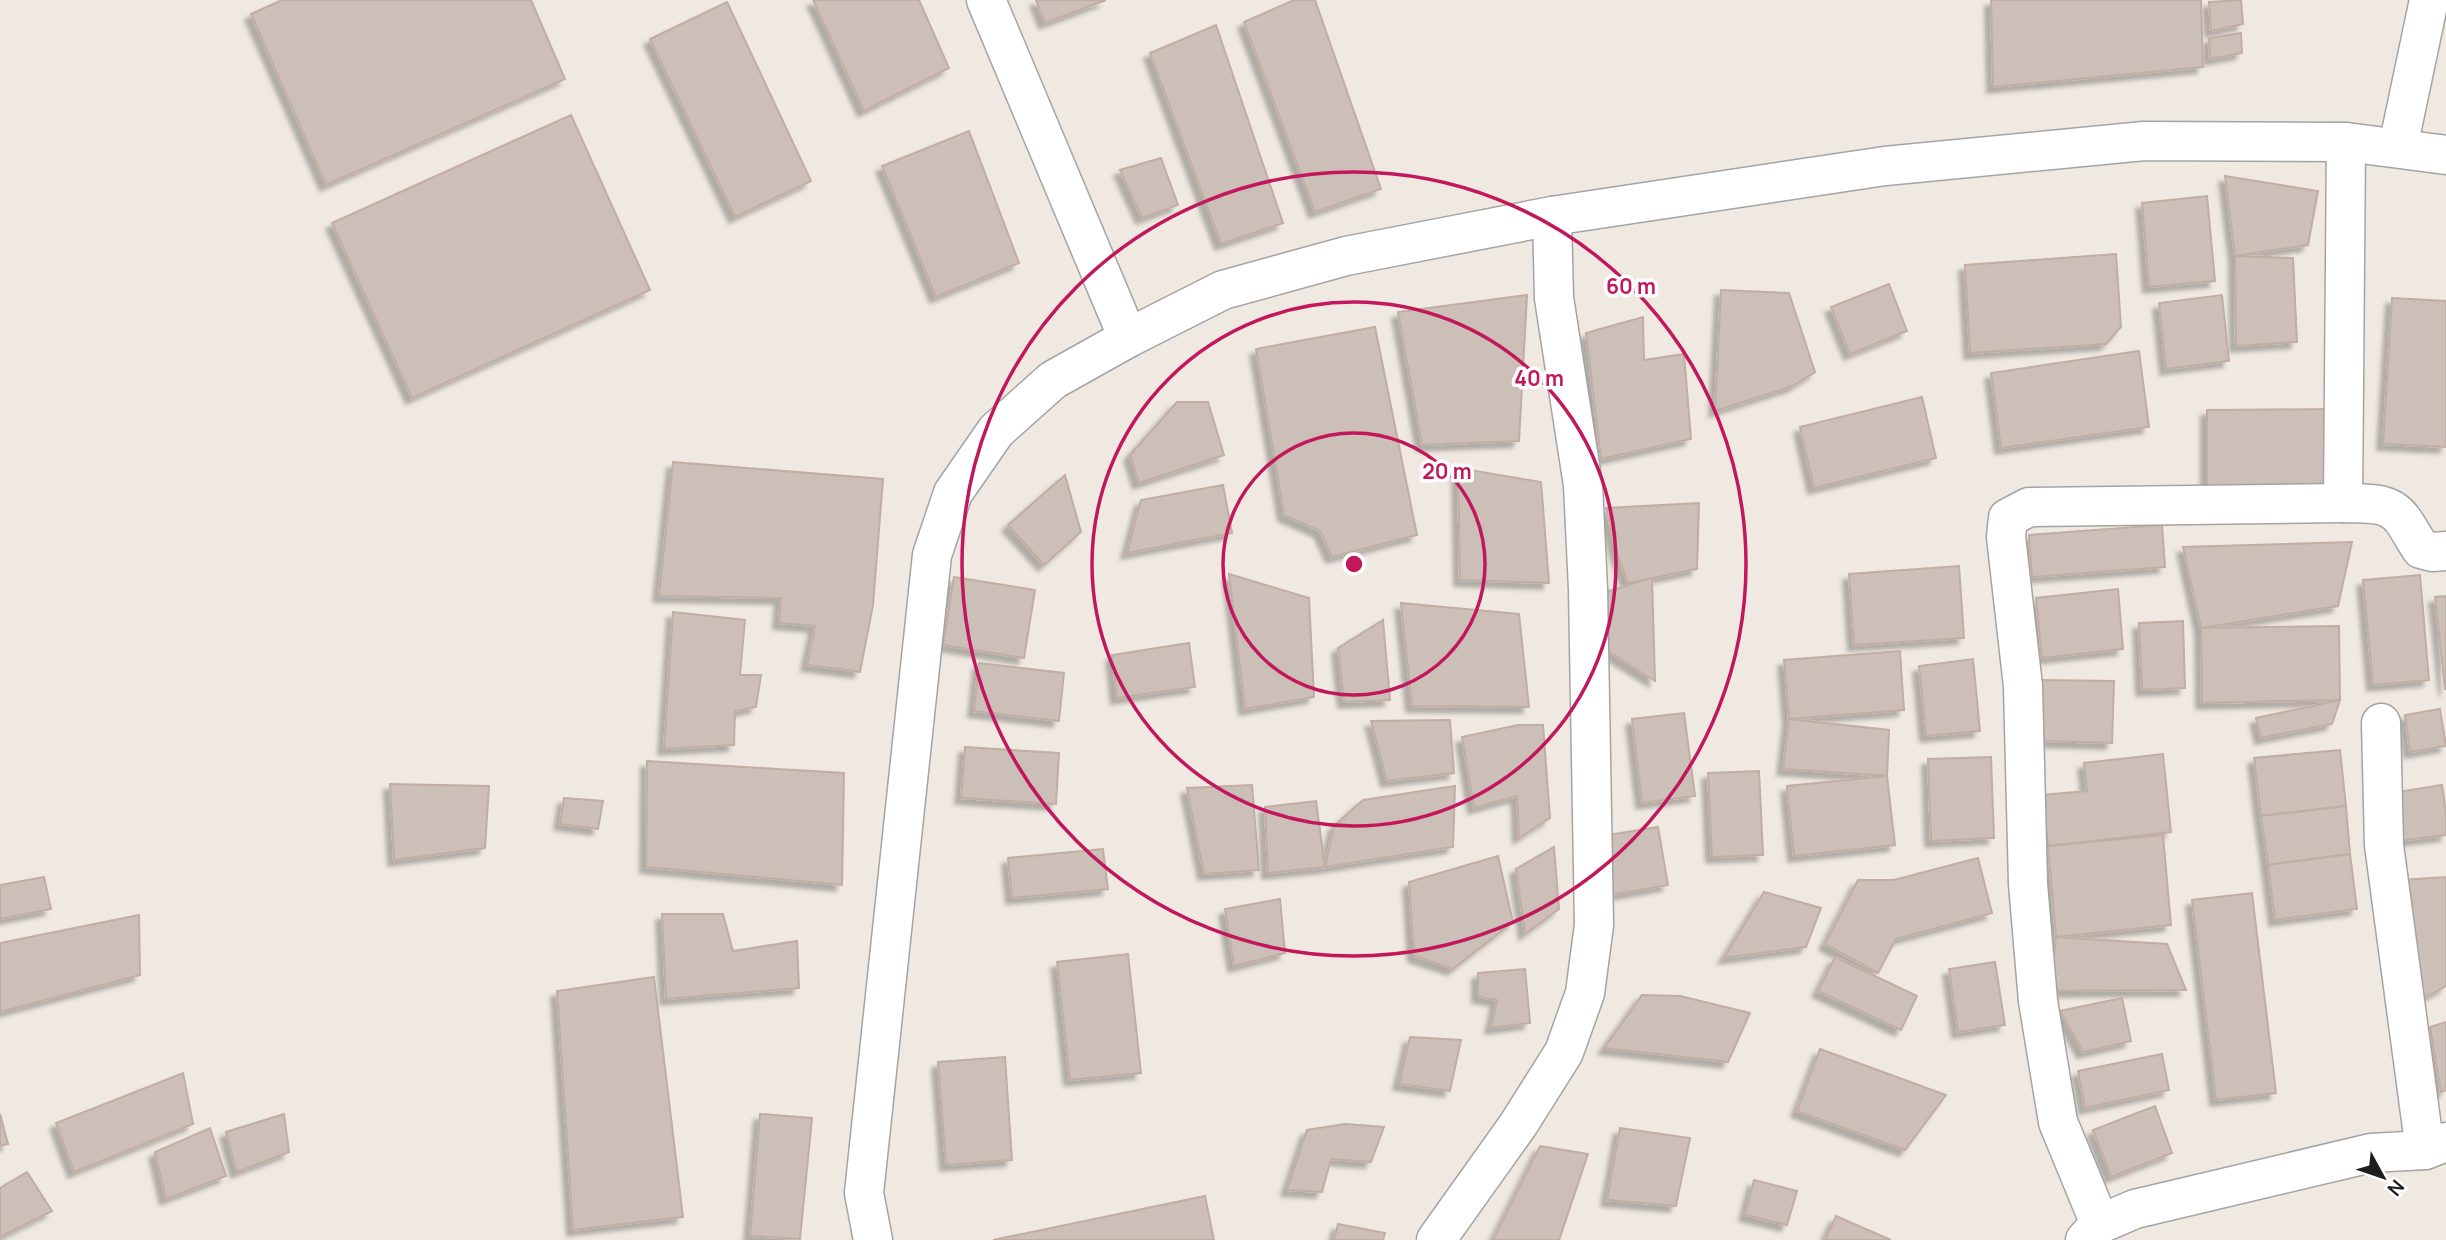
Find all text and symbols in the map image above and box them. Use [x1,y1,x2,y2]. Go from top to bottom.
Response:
text: 60 m [1606,272,1656,300]
text: 40 m [1514,364,1564,392]
text: 20 m [1422,457,1472,485]
centre of rings [1342,552,1366,576]
north arrow [2348,1142,2418,1212]
text: N [2382,1174,2410,1202]

